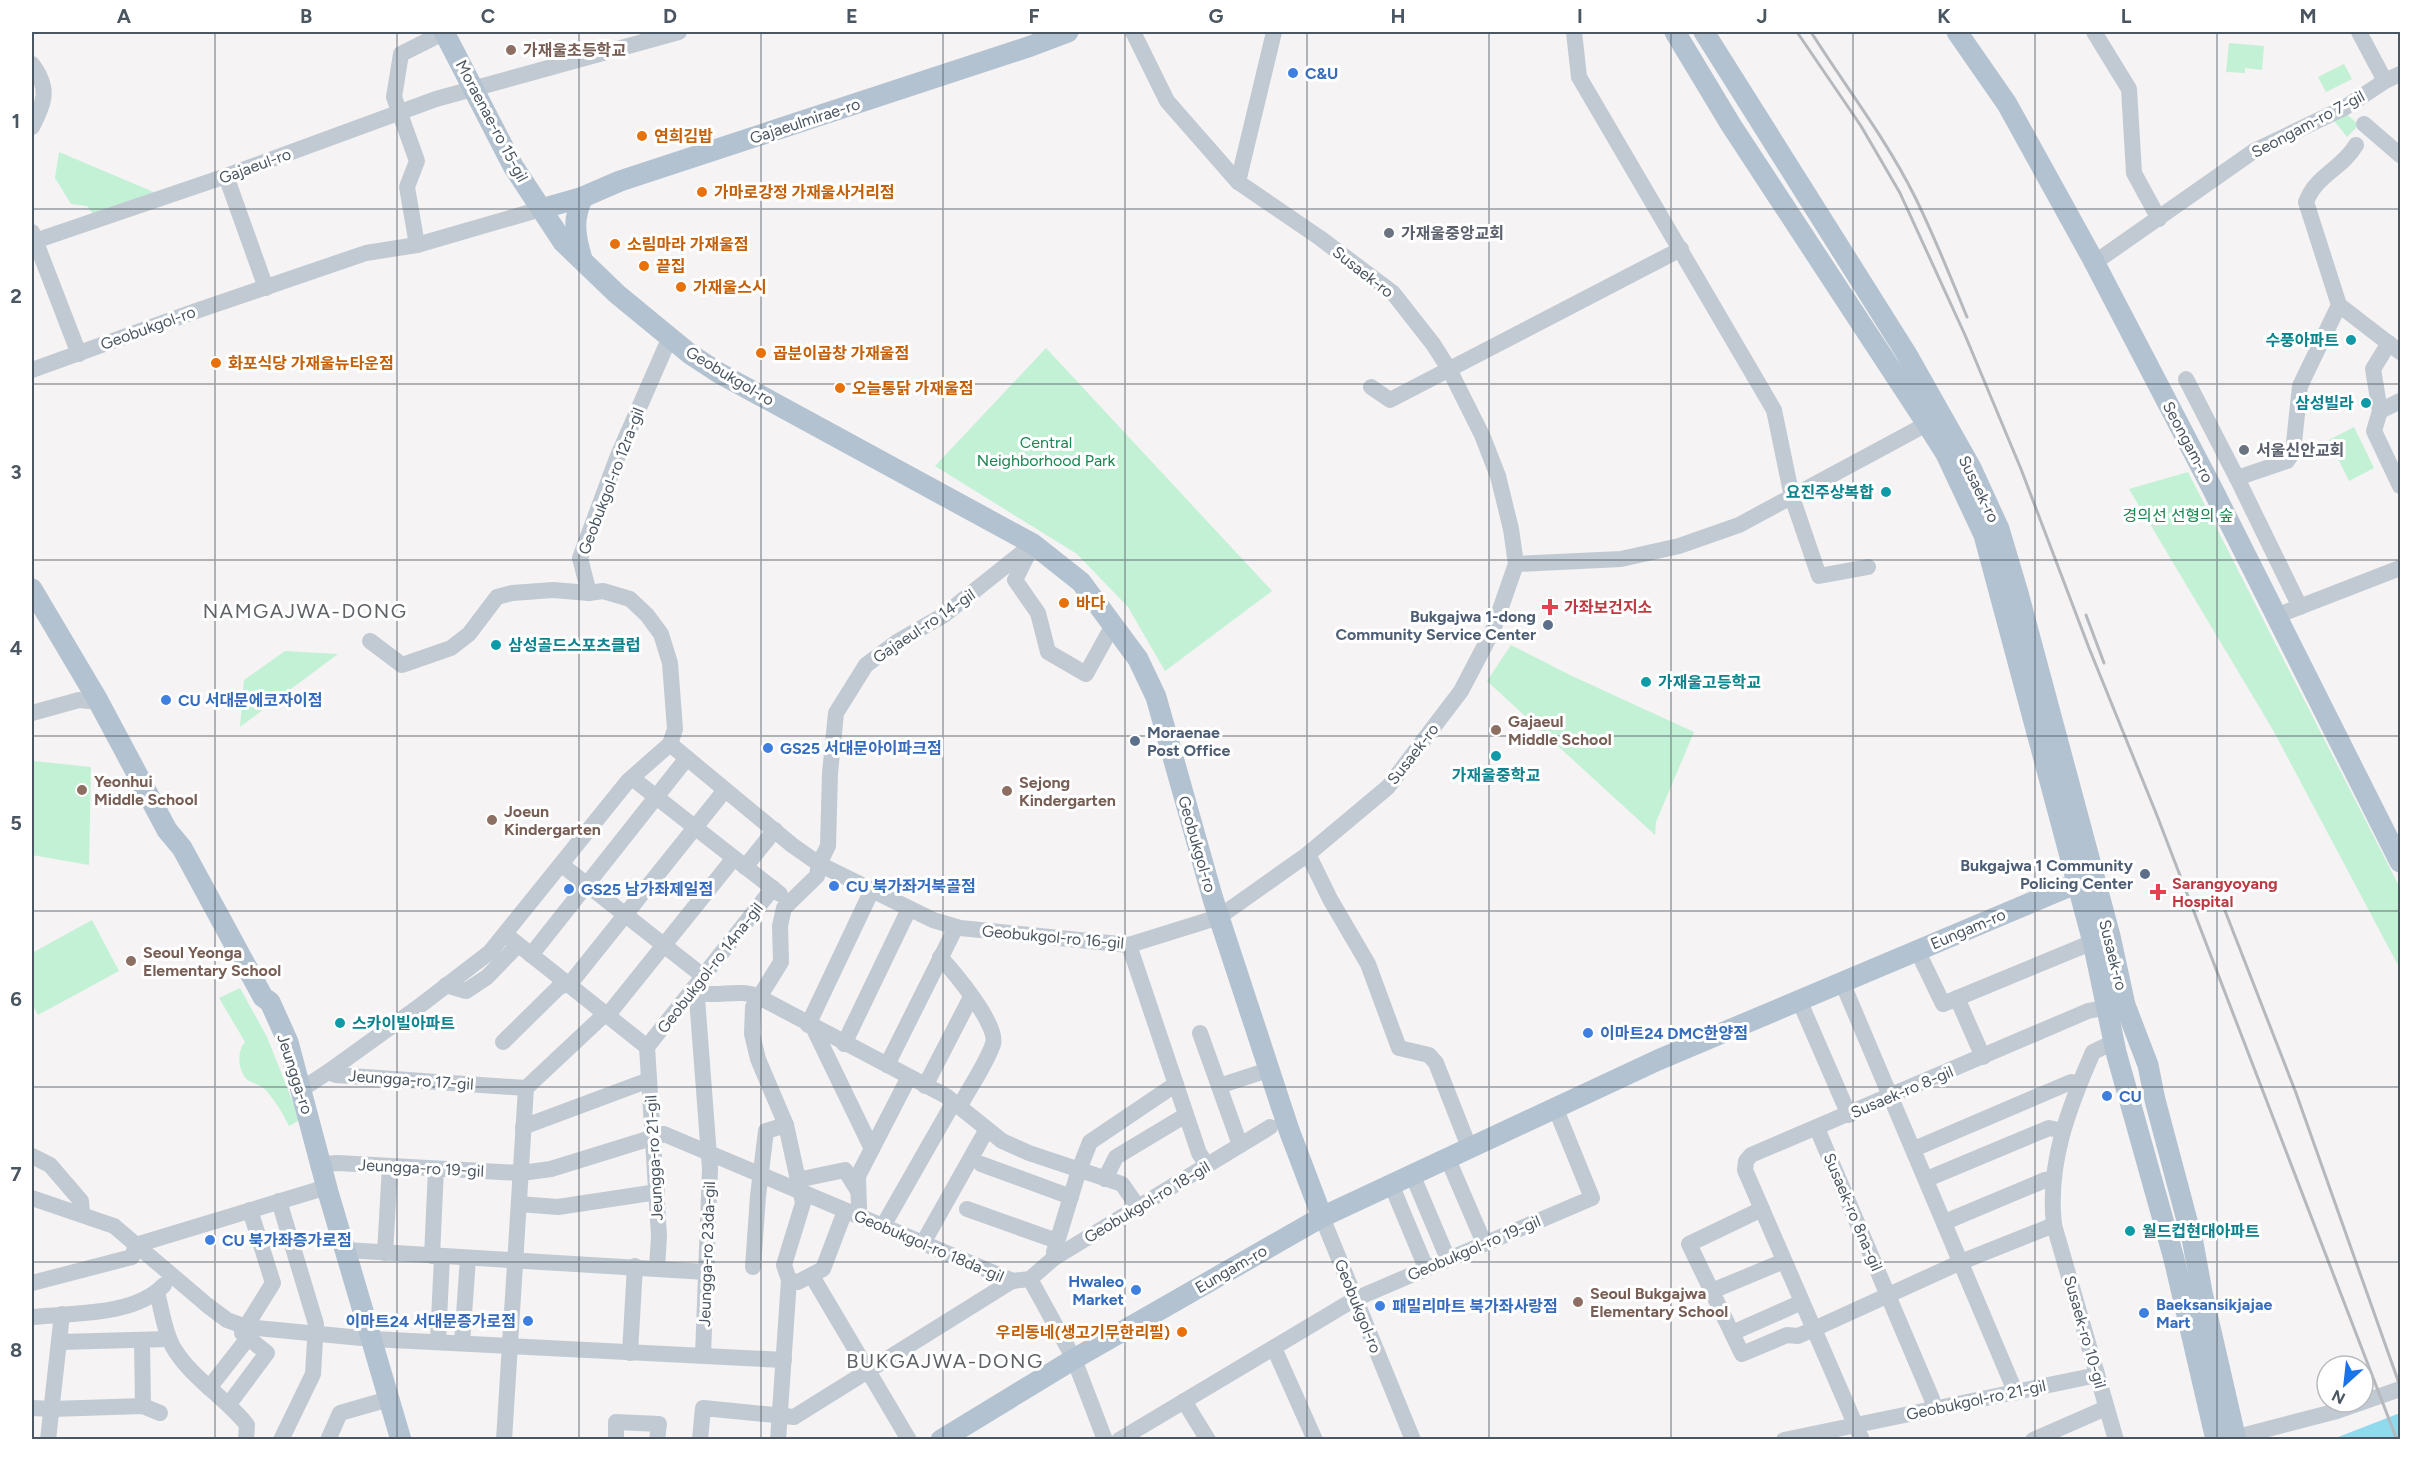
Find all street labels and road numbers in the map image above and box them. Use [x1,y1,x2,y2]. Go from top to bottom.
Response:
street label: Moraenae-ro 15-gil [452,57,532,185]
street label: Seongam-ro 7-gil [2248,86,2368,162]
street label: Gajaeulmirae-ro [747,94,863,148]
street label: Gajaeul-ro [216,144,294,188]
street label: Susaek-ro [1329,242,1397,302]
street label: Geobukgol-ro [98,302,198,354]
street label: Geobukgol-ro [682,342,778,410]
street label: Seongam-ro [2159,398,2217,486]
street label: Geobukgol-ro 12ra-gil [574,405,648,557]
street label: Susaek-ro [1955,452,2003,526]
street label: Gajaeul-ro 14-gil [869,585,979,667]
street label: Susaek-ro [1383,720,1443,788]
street label: Geobukgol-ro [1174,793,1220,895]
street label: Geobukgol-ro 14na-gil [653,899,767,1037]
street label: Eungam-ro [1928,905,2008,953]
street label: Susaek-ro [2095,918,2131,992]
street label: Geobukgol-ro 16-gil [981,921,1125,953]
street label: Jeungga-ro [273,1032,317,1116]
street label: Susaek-ro 8-gil [1848,1062,1956,1122]
street label: Jeungga-ro 17-gil [348,1066,474,1094]
street label: Jeungga-ro 21-gil [641,1095,667,1221]
street label: Susaek-ro 8na-gil [1820,1150,1886,1274]
street label: Jeungga-ro 19-gil [358,1155,484,1181]
street label: Geobukgol-ro 18-gil [1081,1157,1213,1247]
street label: Jeungga-ro 23da-gil [695,1181,719,1327]
street label: Geobukgol-ro 18da-gil [851,1206,1007,1286]
street label: Geobukgol-ro 19-gil [1405,1211,1543,1285]
street label: Eungam-ro [1192,1241,1270,1297]
street label: Geobukgol-ro [1331,1256,1385,1356]
street label: Susaek-ro 10-gil [2060,1273,2110,1391]
street label: Geobukgol-ro 21-gil [1904,1376,2048,1424]

